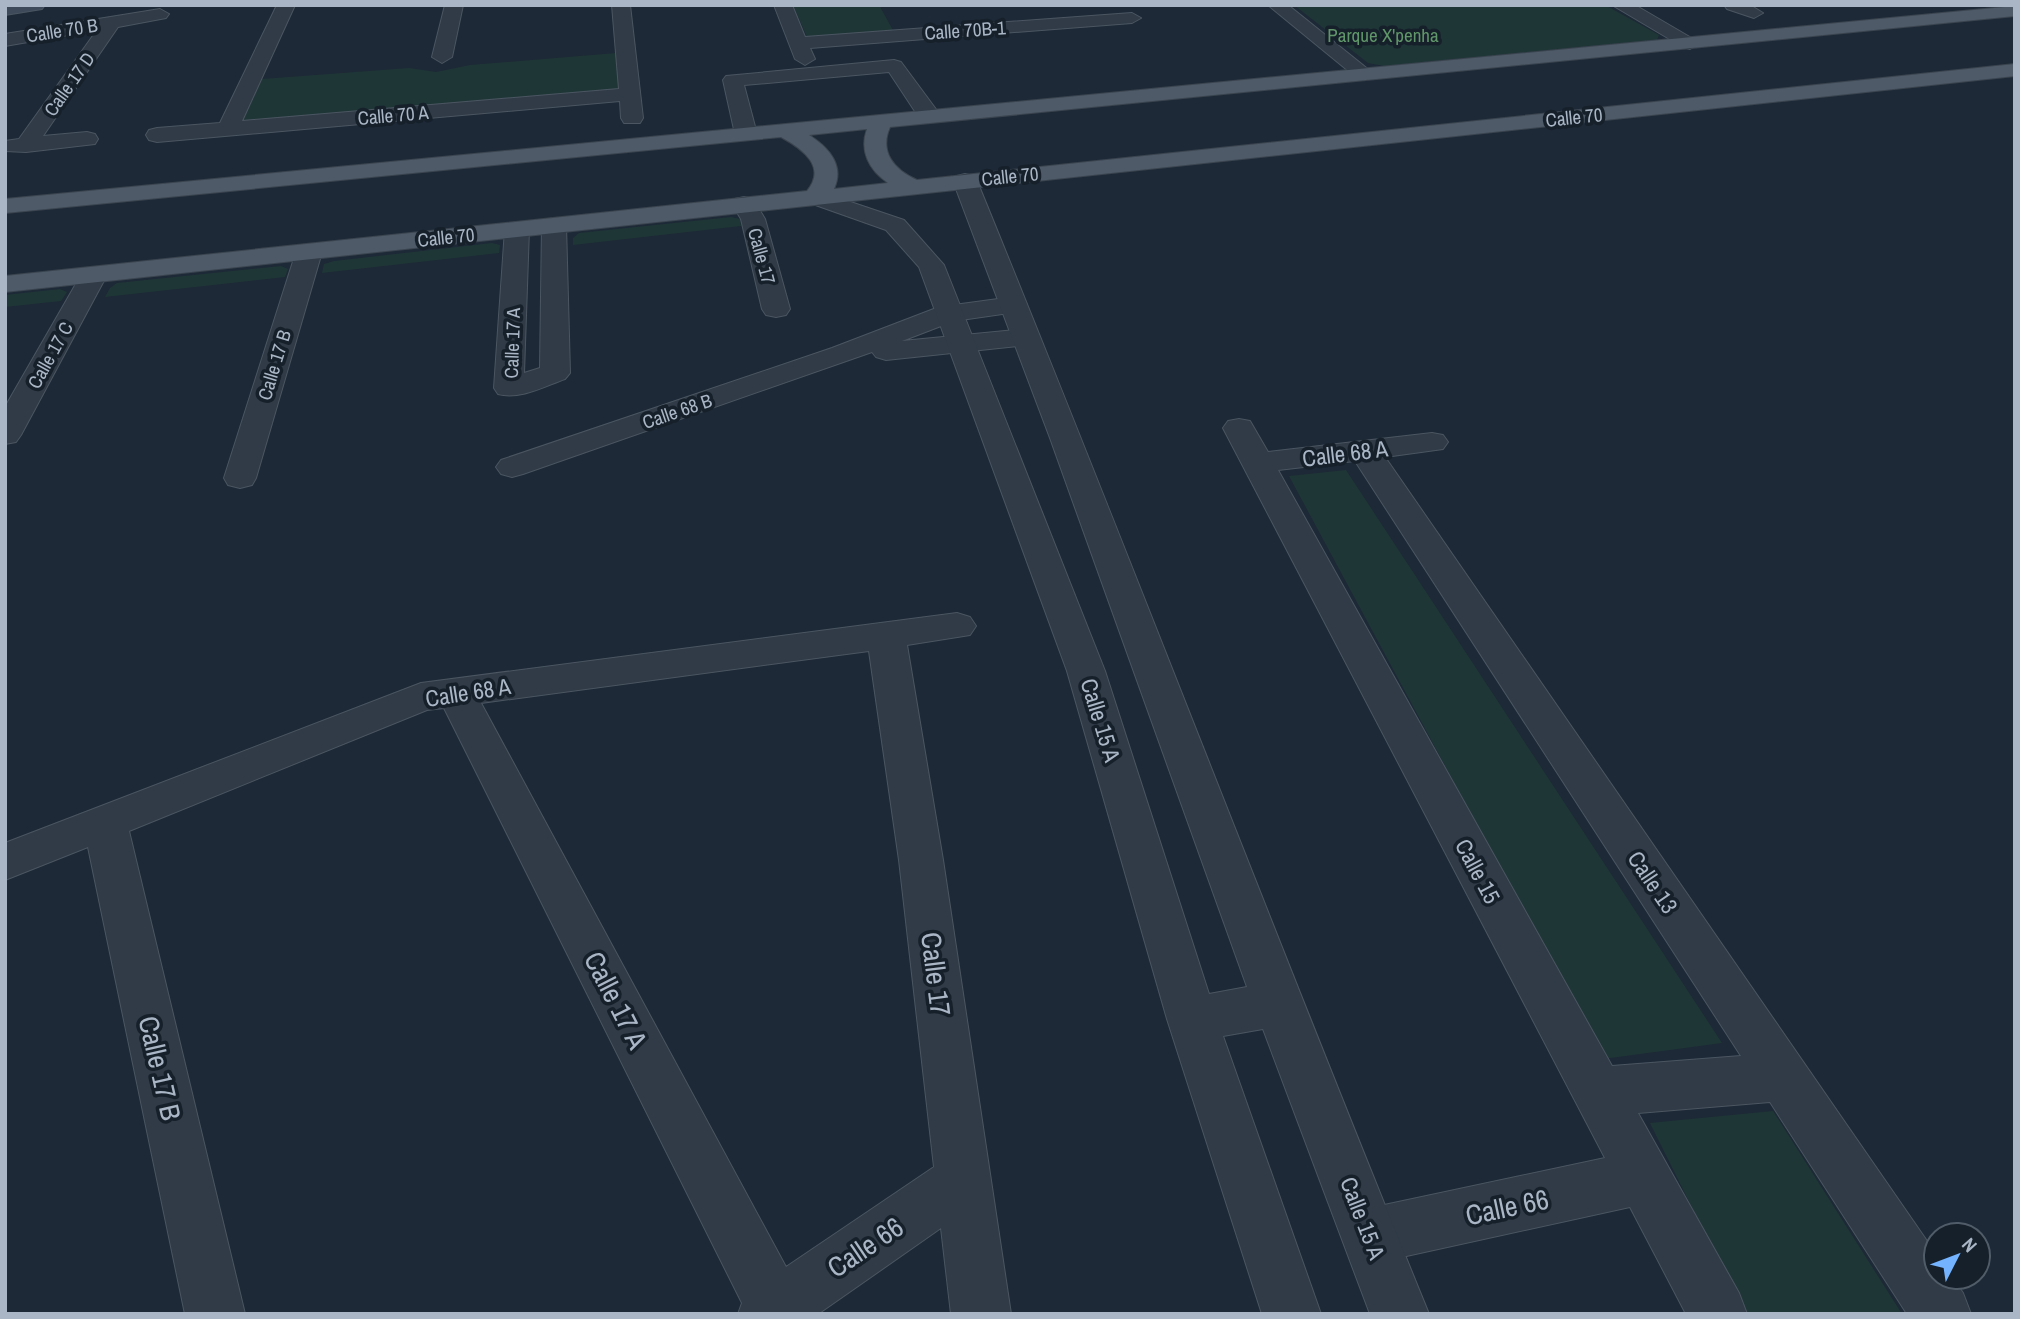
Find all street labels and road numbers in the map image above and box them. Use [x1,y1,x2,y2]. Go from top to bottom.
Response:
street label: Calle 70 B [24,12,100,48]
street label: Calle 70B-1 [923,14,1007,46]
street label: Calle 17 D [37,47,101,121]
street label: Calle 70 A [356,99,430,131]
street label: Calle 70 [1544,101,1604,133]
street label: Calle 70 [980,160,1040,192]
street label: Calle 70 [416,221,476,253]
street label: Calle 17 [742,225,782,287]
street label: Calle 17 A [498,306,526,379]
street label: Calle 17 C [21,317,79,393]
street label: Calle 17 B [251,327,297,403]
street label: Calle 68 B [639,387,715,435]
street label: Calle 68 A [1300,432,1390,474]
street label: Calle 68 A [423,670,513,714]
street label: Calle 15 A [1074,674,1129,766]
street label: Calle 15 [1448,833,1508,909]
street label: Calle 13 [1621,845,1685,919]
street label: Calle 17 [912,930,960,1018]
street label: Calle 17 A [575,945,657,1056]
street label: Calle 17 B [130,1012,190,1124]
street label: Calle 15 A [1333,1172,1393,1264]
street label: Calle 66 [1462,1180,1552,1234]
street label: Calle 66 [819,1208,911,1286]

